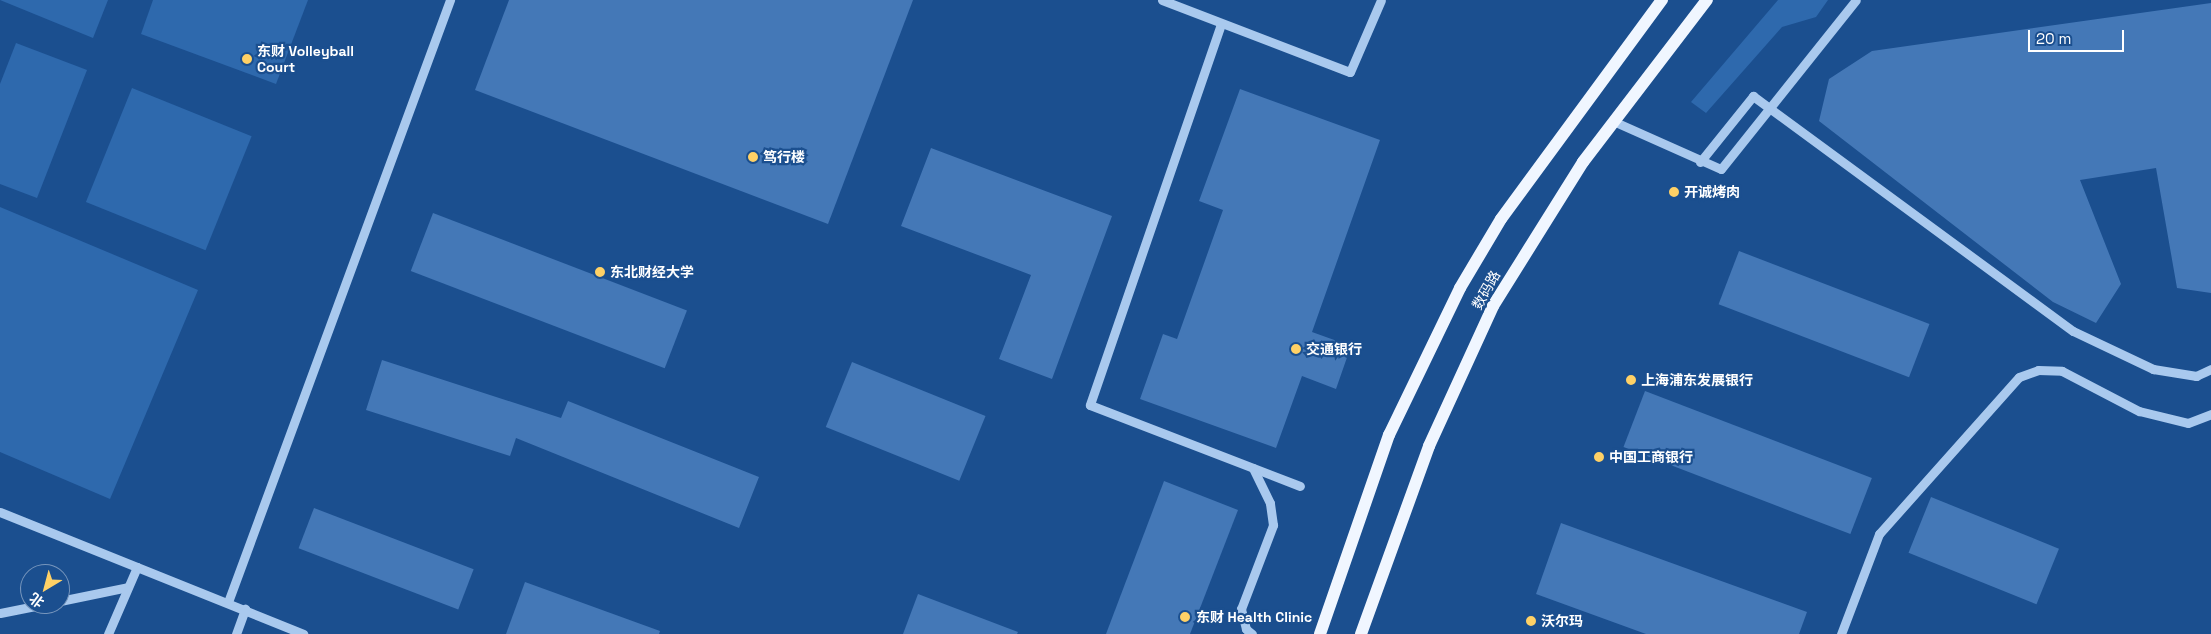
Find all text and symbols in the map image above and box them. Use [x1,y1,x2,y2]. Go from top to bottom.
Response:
scale bar [2031,20,2127,52]
text: 20 m [2036,29,2071,48]
place label: 东财 Volleyball Court [257,43,354,75]
marker: 东财 Volleyball Court [241,53,253,65]
place label: 笃行楼 [763,149,805,165]
marker: 笃行楼 [747,151,759,163]
place label: 开诚烤肉 [1684,184,1740,200]
marker: 开诚烤肉 [1668,186,1680,198]
place label: 东北财经大学 [610,264,694,280]
marker: 东北财经大学 [594,266,606,278]
street label: 数码路 [1468,268,1504,312]
place label: 交通银行 [1306,341,1362,357]
marker: 交通银行 [1290,343,1302,355]
place label: 上海浦东发展银行 [1641,372,1753,388]
marker: 上海浦东发展银行 [1625,374,1637,386]
place label: 中国工商银行 [1609,449,1693,465]
marker: 中国工商银行 [1593,451,1605,463]
north arrow [20,564,70,614]
text: 北 [26,589,48,612]
place label: 东财 Health Clinic [1196,609,1312,625]
marker: 东财 Health Clinic [1178,610,1192,624]
place label: 沃尔玛 [1541,613,1583,629]
marker: 沃尔玛 [1525,615,1537,627]

